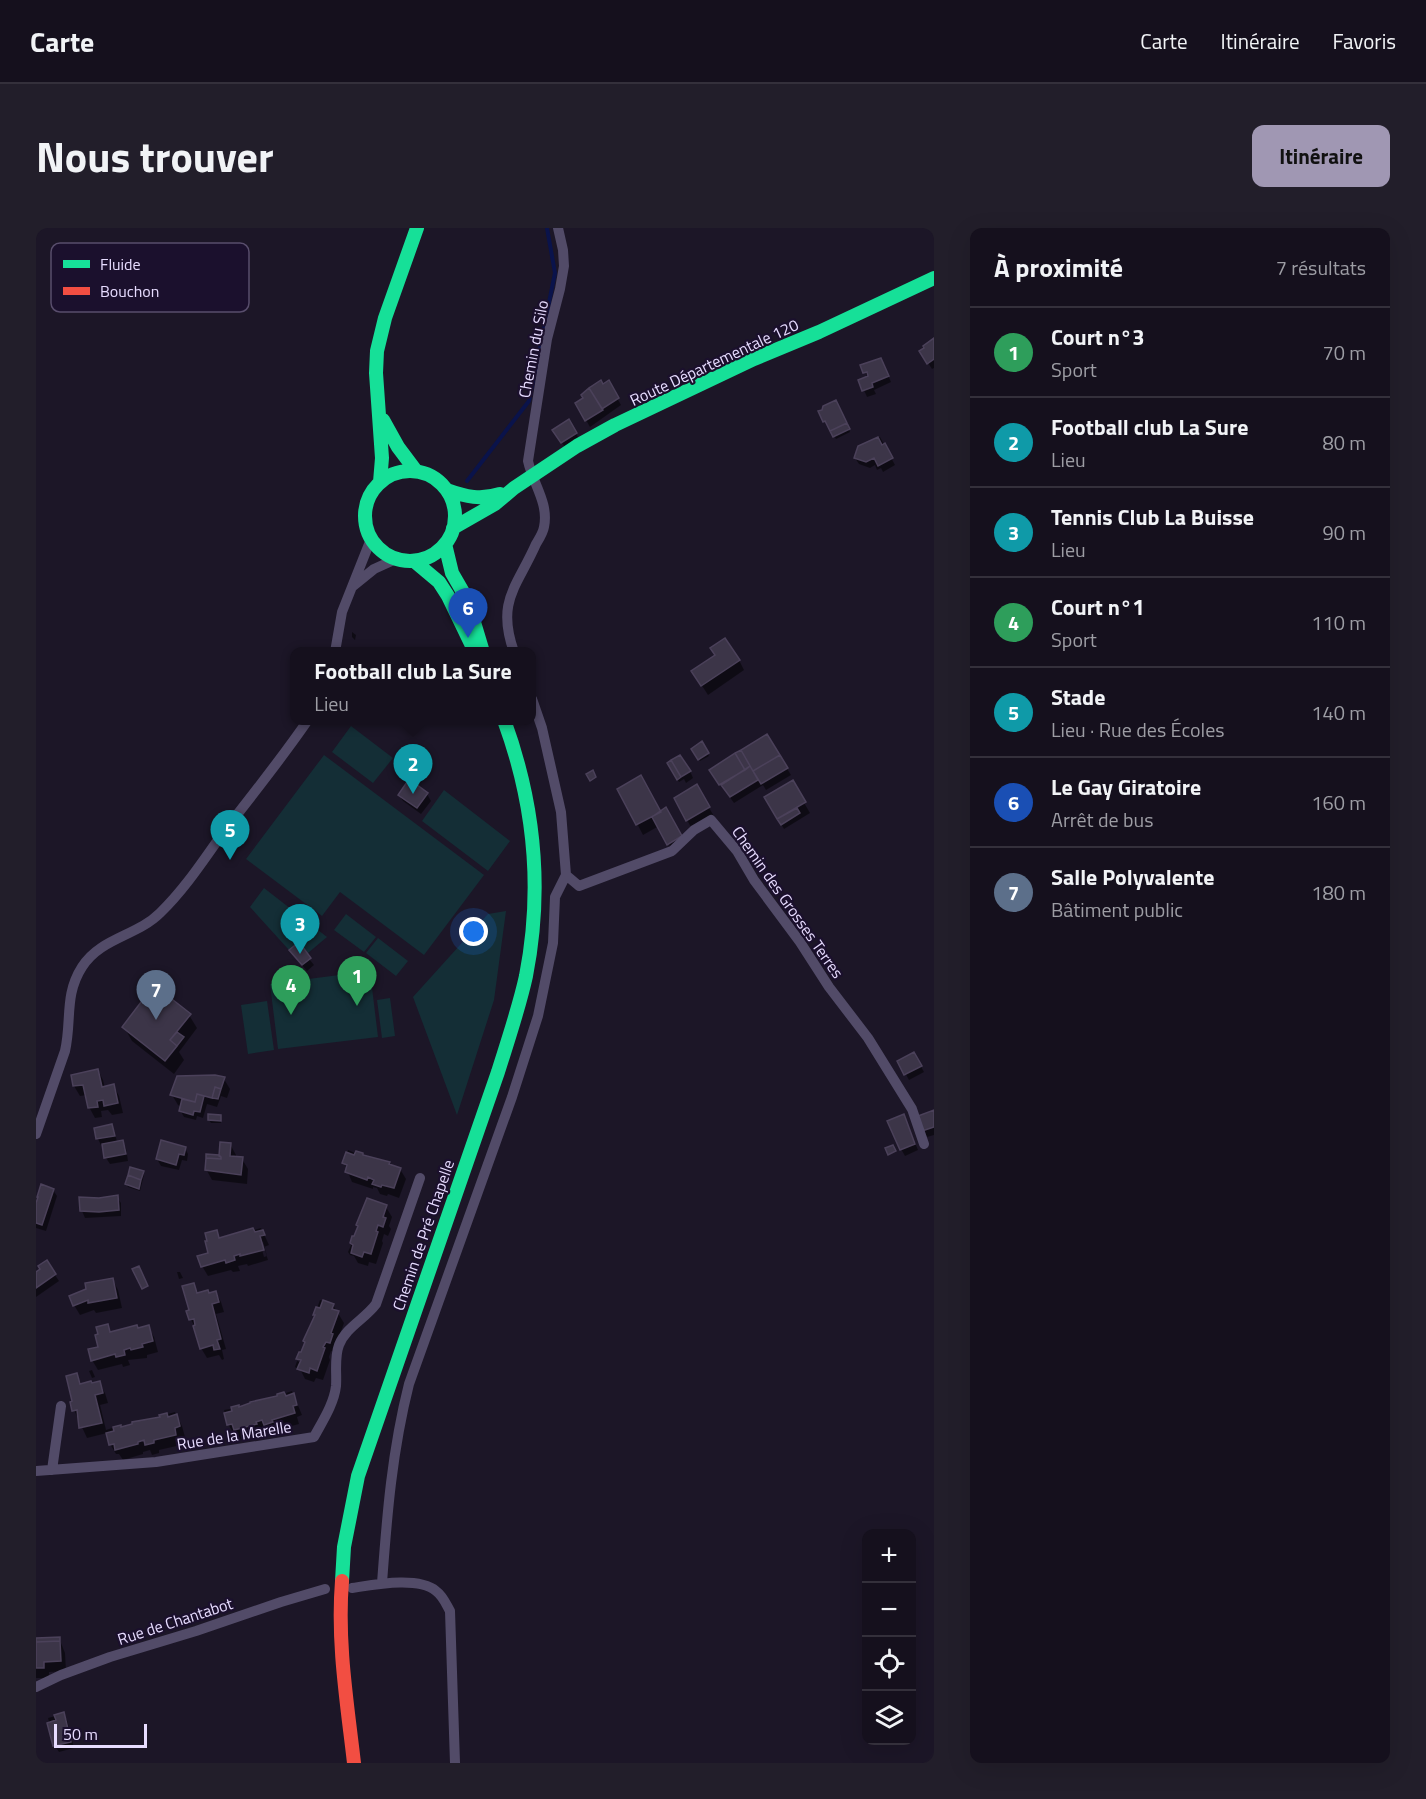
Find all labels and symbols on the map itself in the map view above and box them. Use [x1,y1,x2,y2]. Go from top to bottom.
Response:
legend [51,243,249,312]
text: Fluide [100,252,141,276]
text: Bouchon [100,279,159,303]
street label: Chemin du Silo [512,298,554,400]
street label: Route Départementale 120 [626,312,802,412]
pin: 6 [448,588,488,638]
pin: 2 [394,744,433,794]
pin: 5 [210,810,250,860]
street label: Chemin des Grosses Terres [726,821,850,983]
pin: 3 [280,904,320,954]
your location [459,917,488,946]
pin: 1 [338,956,376,1006]
pin: 4 [272,966,310,1015]
pin: 7 [136,970,176,1020]
street label: Chemin de Pré Chapelle [386,1156,460,1314]
street label: Rue de la Marelle [175,1414,293,1456]
street label: Rue de Chantabot [114,1591,236,1651]
scale bar [54,1721,147,1748]

